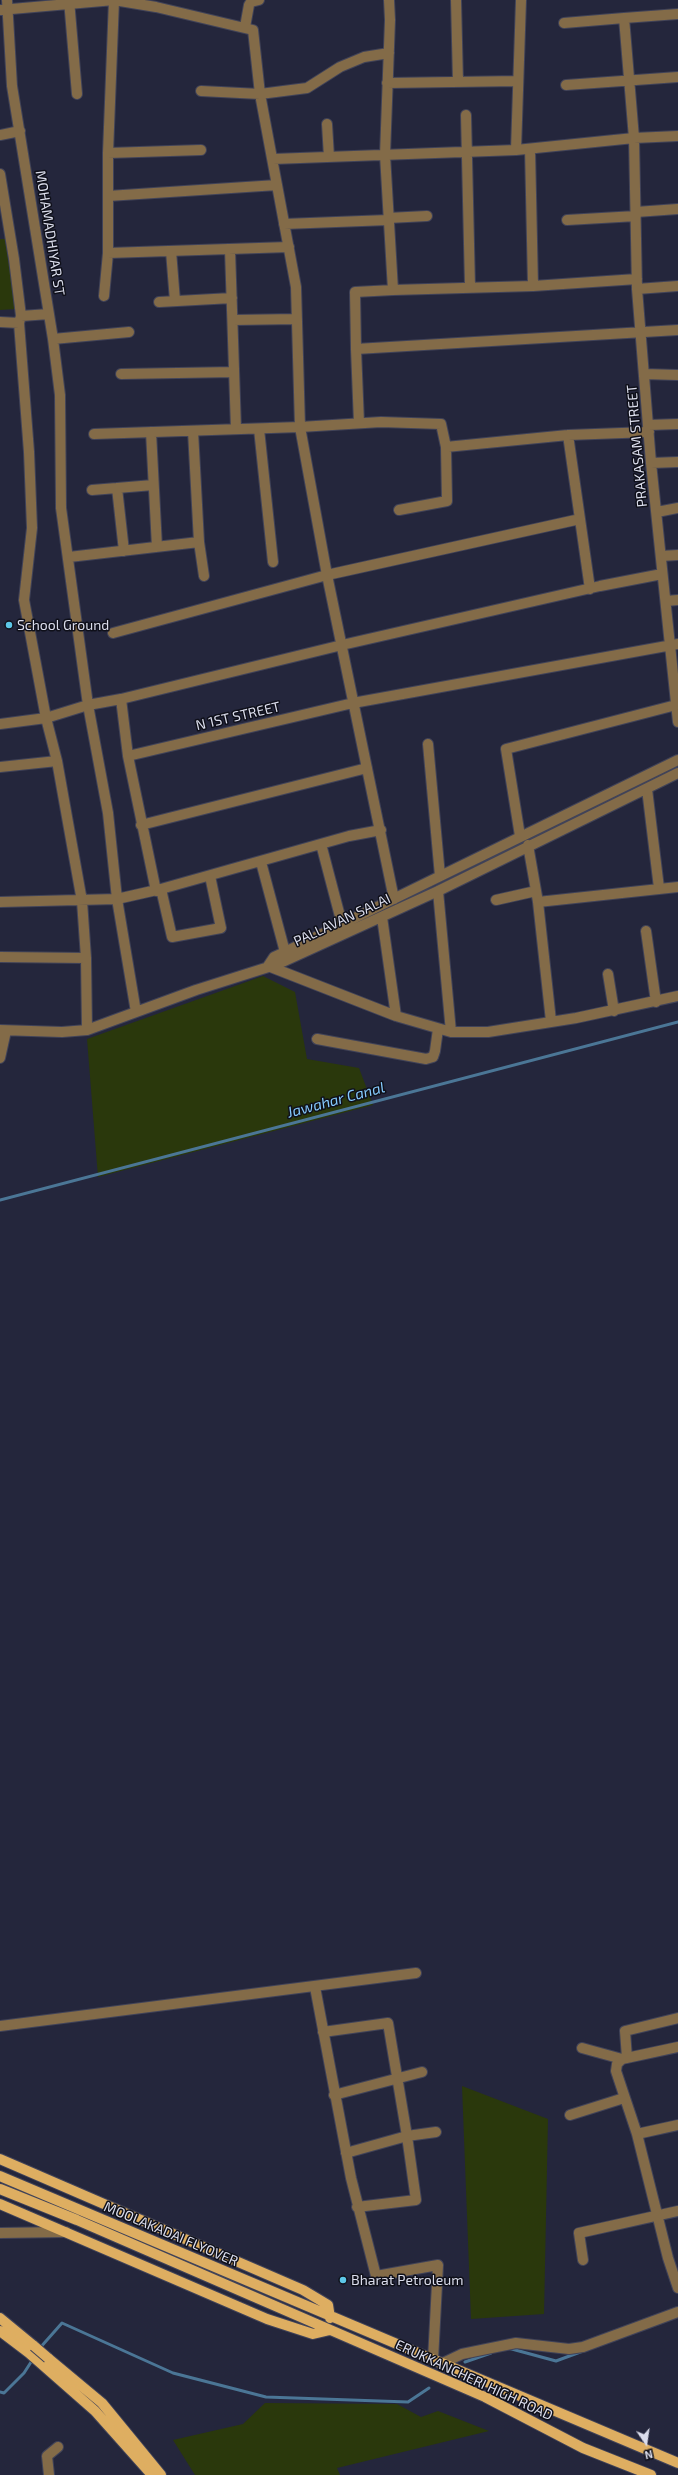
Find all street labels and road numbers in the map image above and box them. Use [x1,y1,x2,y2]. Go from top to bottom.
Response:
street label: MOHAMADHIYAR ST [32,169,68,297]
street label: PRAKASAM STREET [623,384,651,508]
street label: N 1ST STREET [194,698,282,734]
street label: PALLAVAN SALAI [291,890,393,950]
street label: MOOLAKADAI FLYOVER [101,2198,241,2270]
street label: ERUKKANCHERI HIGH ROAD [393,2336,555,2424]

